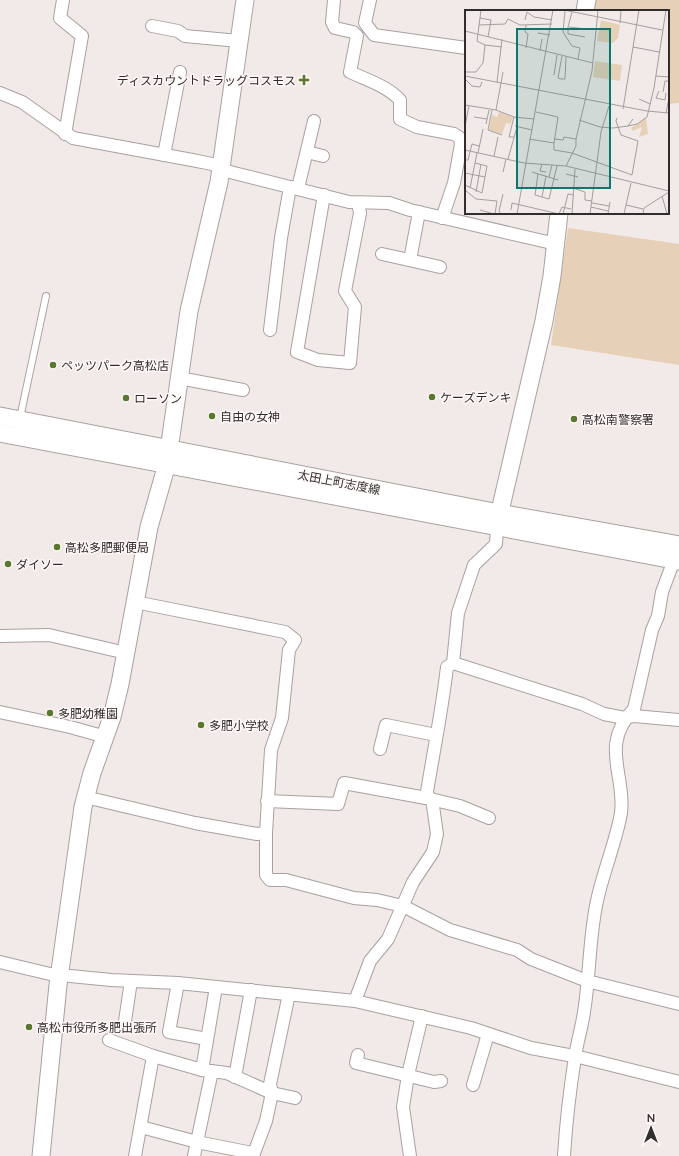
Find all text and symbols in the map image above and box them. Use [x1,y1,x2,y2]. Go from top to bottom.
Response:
inset map [465,10,669,214]
place label: ディスカウントドラッグコスモス [117,73,296,88]
marker: ディスカウントドラッグコスモス [299,75,309,85]
place label: ペッツパーク高松店 [61,358,169,373]
marker: ペッツパーク高松店 [48,360,58,370]
place label: ケーズデンキ [440,390,511,405]
place label: ローソン [134,391,182,406]
marker: ケーズデンキ [427,392,437,402]
marker: ローソン [121,393,131,403]
place label: 自由の女神 [220,409,280,424]
marker: 自由の女神 [207,411,217,421]
place label: 高松南警察署 [582,412,654,427]
marker: 高松南警察署 [569,414,579,424]
street label: 太田上町志度線 [296,467,382,497]
place label: 高松多肥郵便局 [65,540,149,555]
marker: 高松多肥郵便局 [52,542,62,552]
place label: ダイソー [16,557,64,572]
marker: ダイソー [3,559,13,569]
place label: 多肥幼稚園 [58,706,118,721]
marker: 多肥幼稚園 [45,708,55,718]
place label: 多肥小学校 [209,718,269,733]
marker: 多肥小学校 [196,720,206,730]
place label: 高松市役所多肥出張所 [37,1020,157,1035]
marker: 高松市役所多肥出張所 [24,1022,34,1032]
north arrow [631,1108,671,1148]
text: N [647,1111,655,1124]

